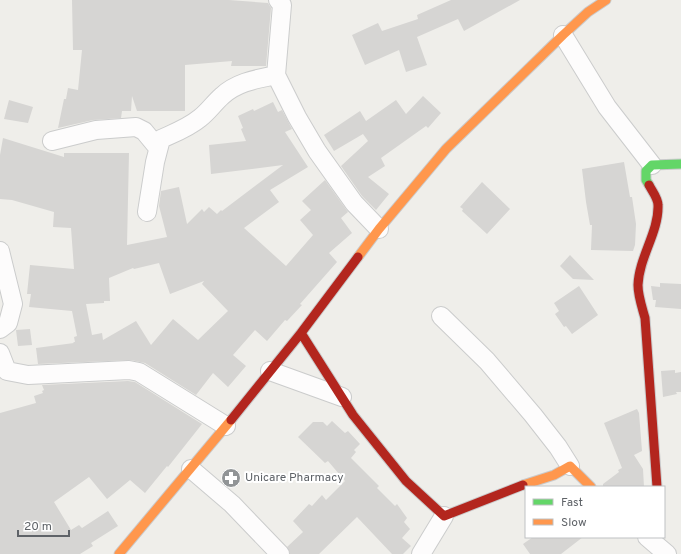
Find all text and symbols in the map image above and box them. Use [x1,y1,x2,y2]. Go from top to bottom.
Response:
pharmacy icon: Unicare Pharmacy [220,467,242,489]
place label: Unicare Pharmacy [245,470,344,486]
legend [525,486,665,538]
text: Fast [561,495,583,511]
scale bar [18,512,69,538]
text: Slow [561,515,587,531]
text: 20 m [24,519,52,535]

